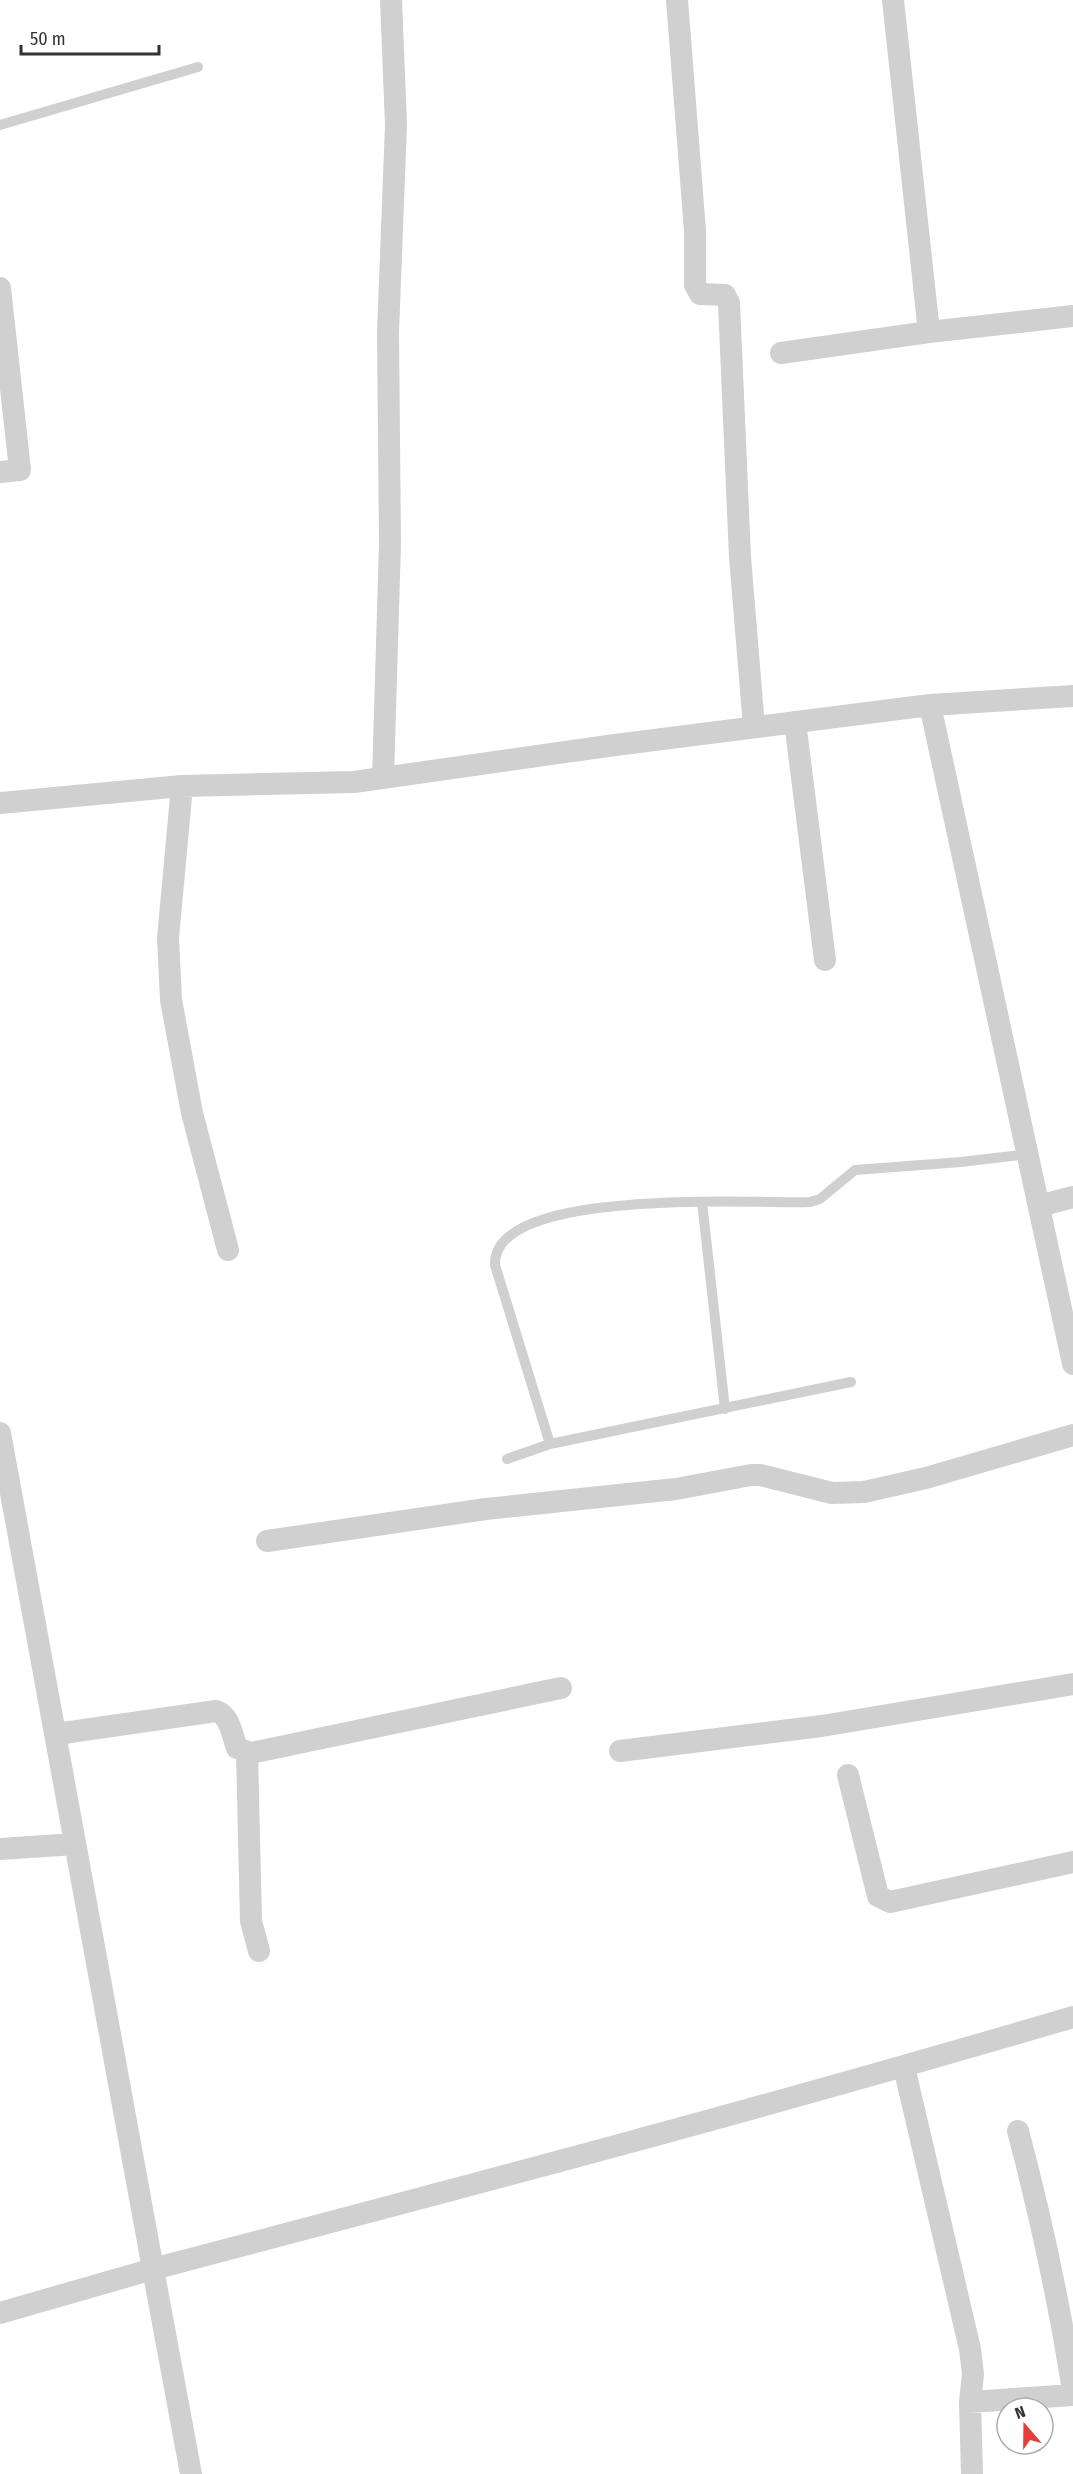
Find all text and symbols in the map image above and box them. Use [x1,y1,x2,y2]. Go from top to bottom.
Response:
scale bar [21,18,159,56]
text: 50 m [30,28,66,50]
north arrow [995,2396,1055,2456]
text: N [1012,2402,1028,2423]

